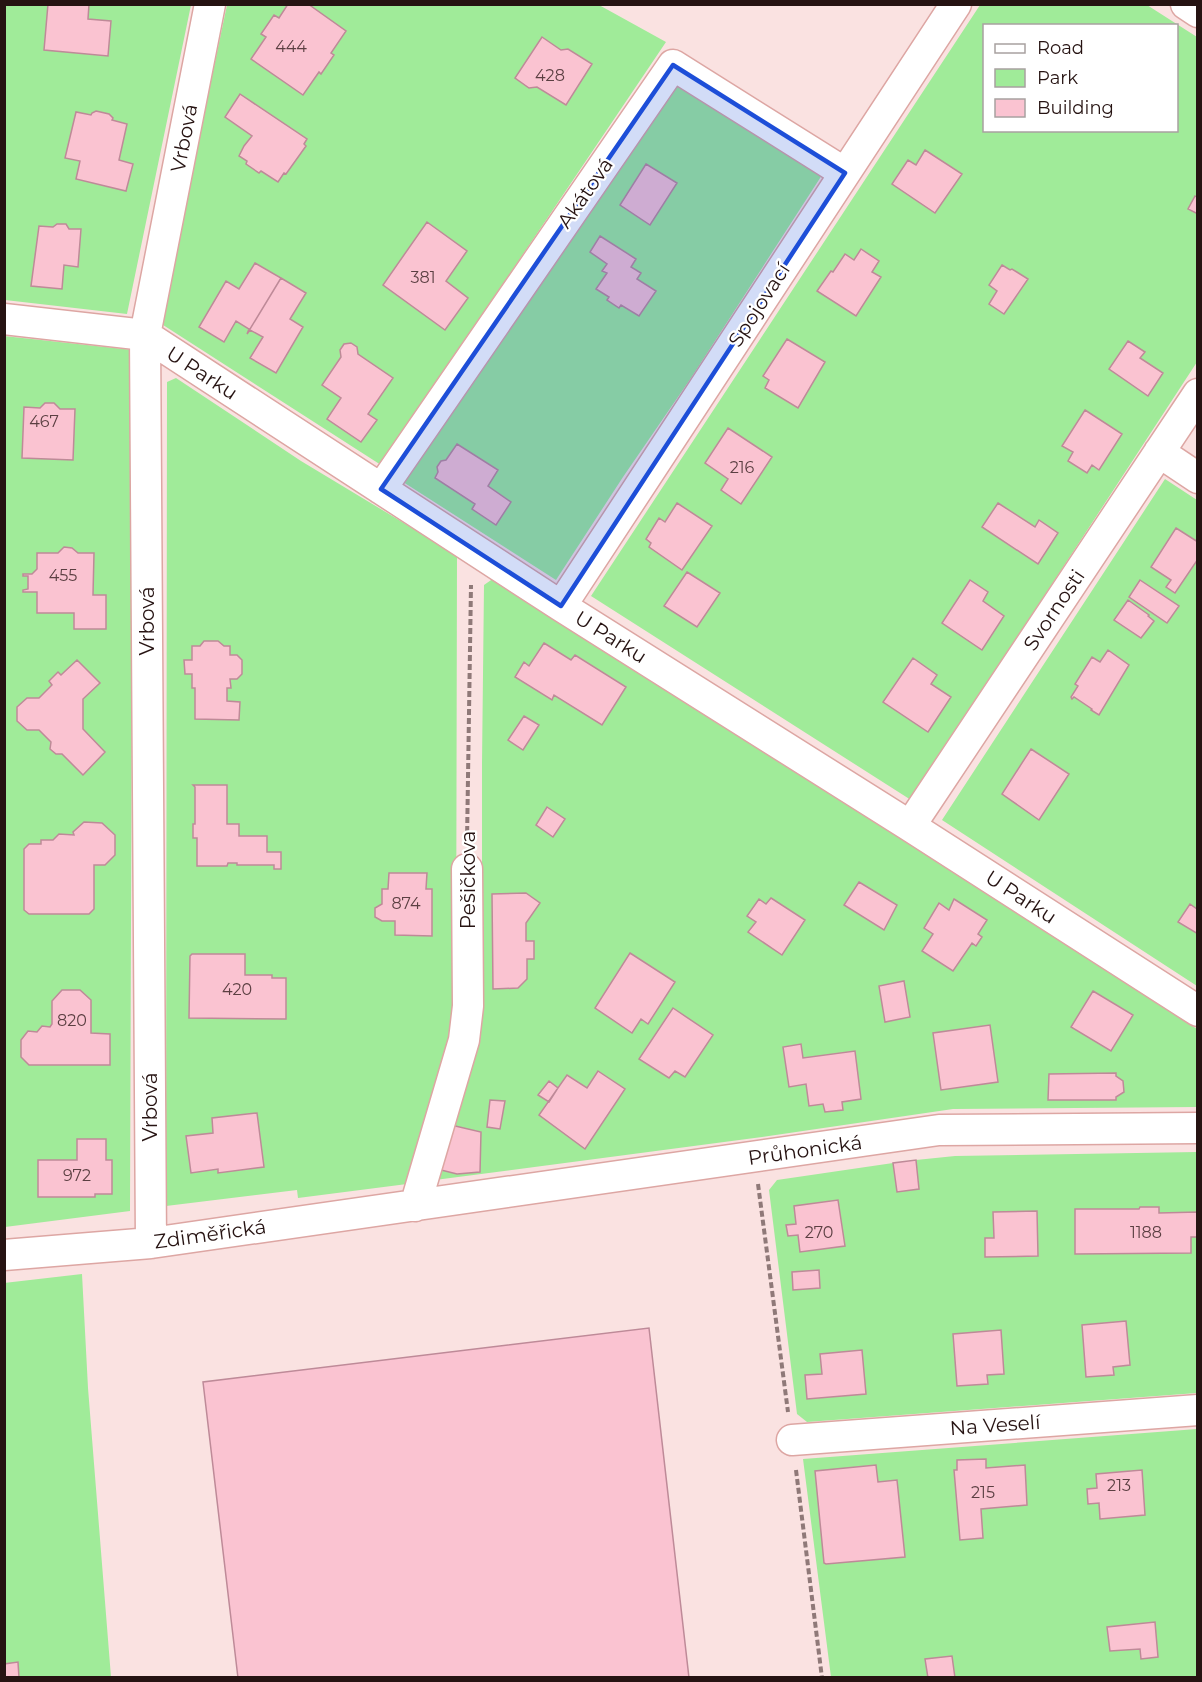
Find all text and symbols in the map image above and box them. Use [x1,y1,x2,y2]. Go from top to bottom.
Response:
legend [983,24,1178,132]
house number: 444 [275,37,307,56]
text: Road [1037,37,1084,59]
house number: 428 [535,66,565,85]
text: Park [1037,67,1078,89]
text: Building [1037,97,1114,119]
street label: Vrbová [166,102,202,174]
street label: Akátová [552,153,618,233]
street label: Spojovací [723,257,796,351]
house number: 381 [410,268,436,287]
street label: U Parku [162,341,242,405]
house number: 467 [29,412,59,431]
house number: 216 [730,458,755,477]
street label: Svornosti [1018,565,1090,655]
house number: 455 [49,566,77,585]
street label: Vrbová [135,586,159,656]
street label: U Parku [571,606,651,668]
street label: Pešičkova [456,831,480,929]
street label: U Parku [981,865,1061,929]
house number: 874 [391,894,421,913]
house number: 420 [222,980,252,999]
house number: 820 [57,1011,87,1030]
street label: Vrbová [138,1072,162,1142]
street label: Průhonická [746,1130,864,1170]
house number: 972 [63,1166,91,1185]
street label: Zdiměřická [152,1214,268,1254]
house number: 270 [805,1223,833,1242]
house number: 1188 [1130,1223,1162,1242]
street label: Na Veselí [949,1410,1043,1440]
house number: 213 [1107,1476,1131,1495]
house number: 215 [971,1483,995,1502]

